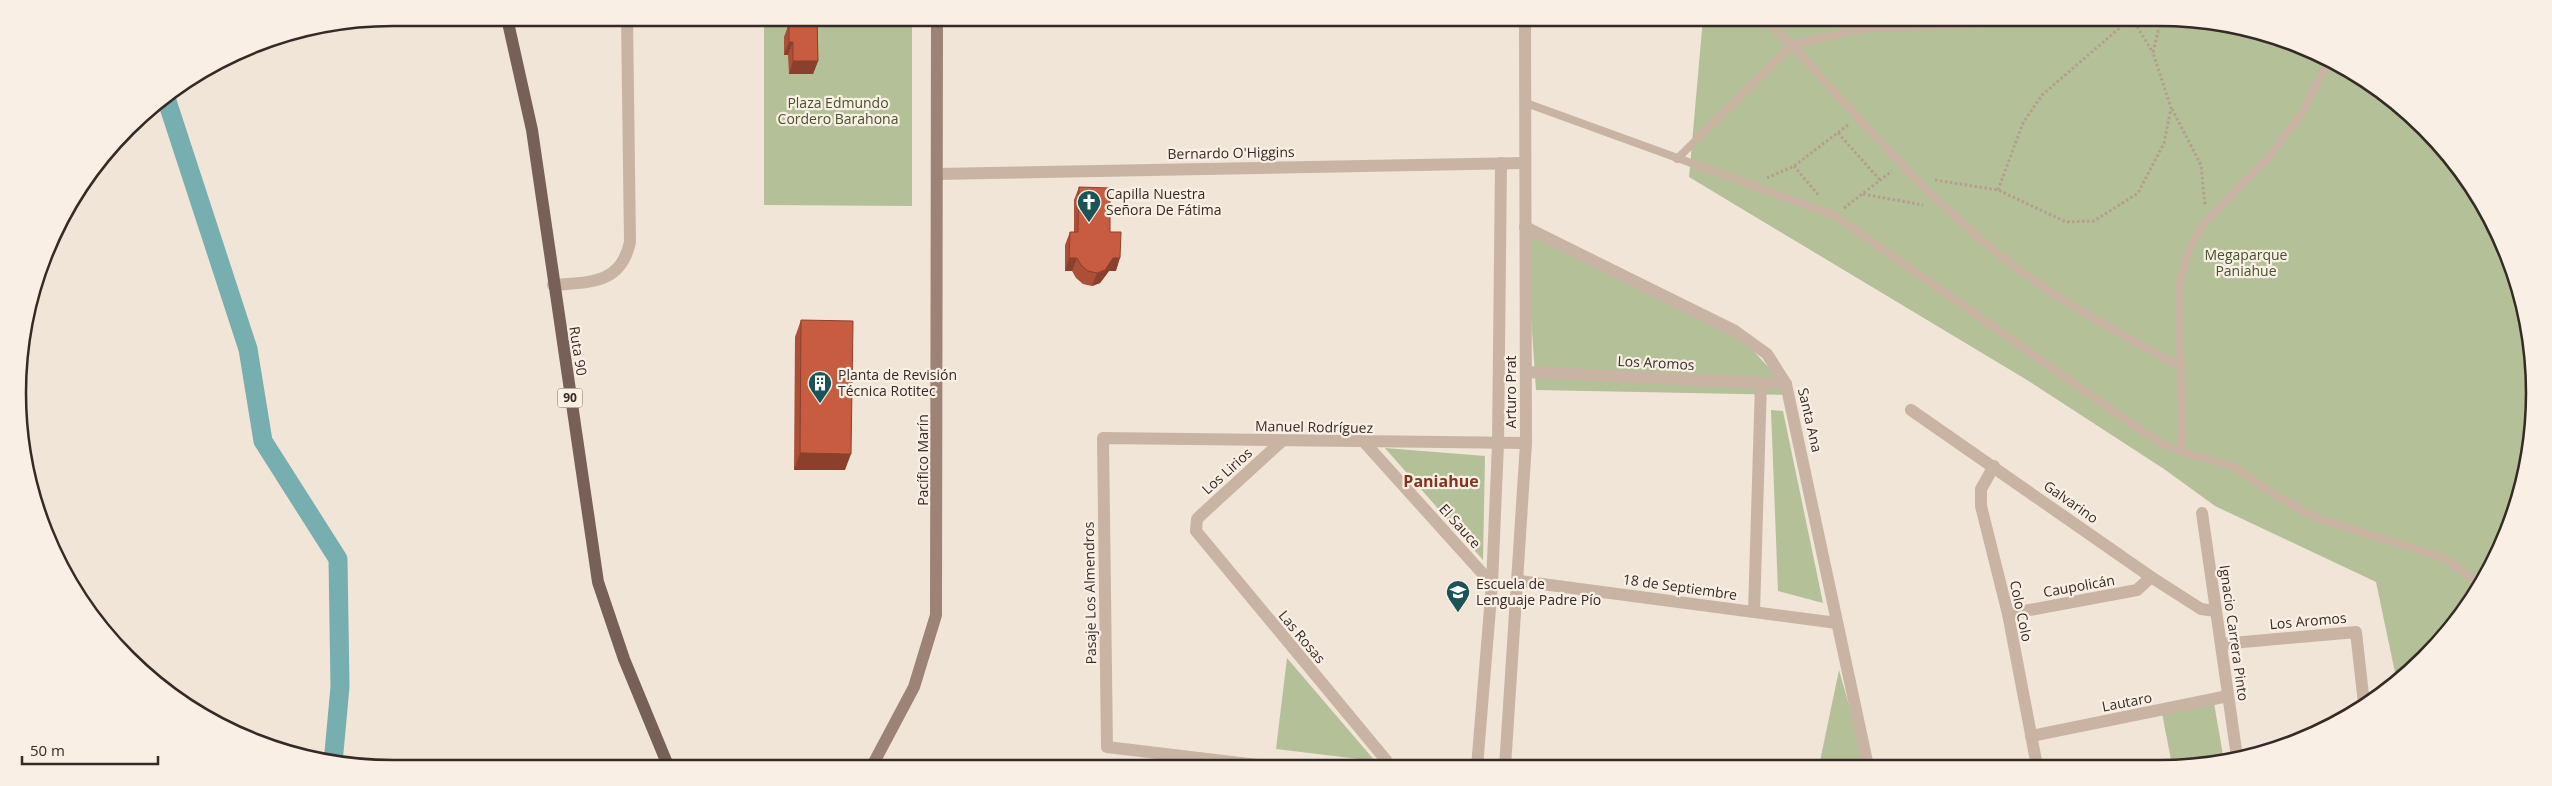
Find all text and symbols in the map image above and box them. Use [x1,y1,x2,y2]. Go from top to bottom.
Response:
park label: Plaza Edmundo Cordero Barahona [778,93,898,128]
street label: Bernardo O'Higgins [1167,142,1295,163]
place label: Capilla Nuestra Señora De Fátima [1106,184,1222,219]
church icon: Capilla Nuestra Señora De Fátima [1076,189,1102,223]
park label: Megaparque Paniahue [2205,245,2288,280]
street label: Ruta 90 [565,325,592,377]
street label: Los Aromos [1617,351,1695,374]
street label: Arturo Prat [1501,356,1520,428]
place label: Planta de Revisión Técnica Rotitec [838,365,957,400]
building icon: Planta de Revisión Técnica Rotitec [807,370,833,404]
street label: Santa Ana [1794,386,1827,454]
road number: 90 [558,388,582,408]
street label: Pacífico Marín [913,414,932,506]
street label: Manuel Rodríguez [1255,416,1374,437]
street label: Los Lirios [1198,443,1256,498]
district label: Paniahue [1403,470,1479,492]
street label: Galvarino [2040,476,2102,527]
street label: El Sauce [1435,499,1485,552]
street label: Pasaje Los Almendros [1079,521,1100,665]
street label: Ignacio Carrera Pinto [2216,564,2253,702]
street label: 18 de Septiembre [1622,569,1739,604]
street label: Caupolicán [2042,570,2116,601]
place label: Escuela de Lenguaje Padre Pío [1476,574,1601,609]
school or university icon: Escuela de Lenguaje Padre Pío [1445,579,1471,613]
street label: Colo Colo [2006,579,2037,643]
street label: Las Rosas [1275,606,1330,667]
street label: Los Aromos [2269,608,2348,633]
street label: Lautaro [2100,687,2154,716]
scale bar [22,734,159,766]
text: 50 m [30,740,65,760]

